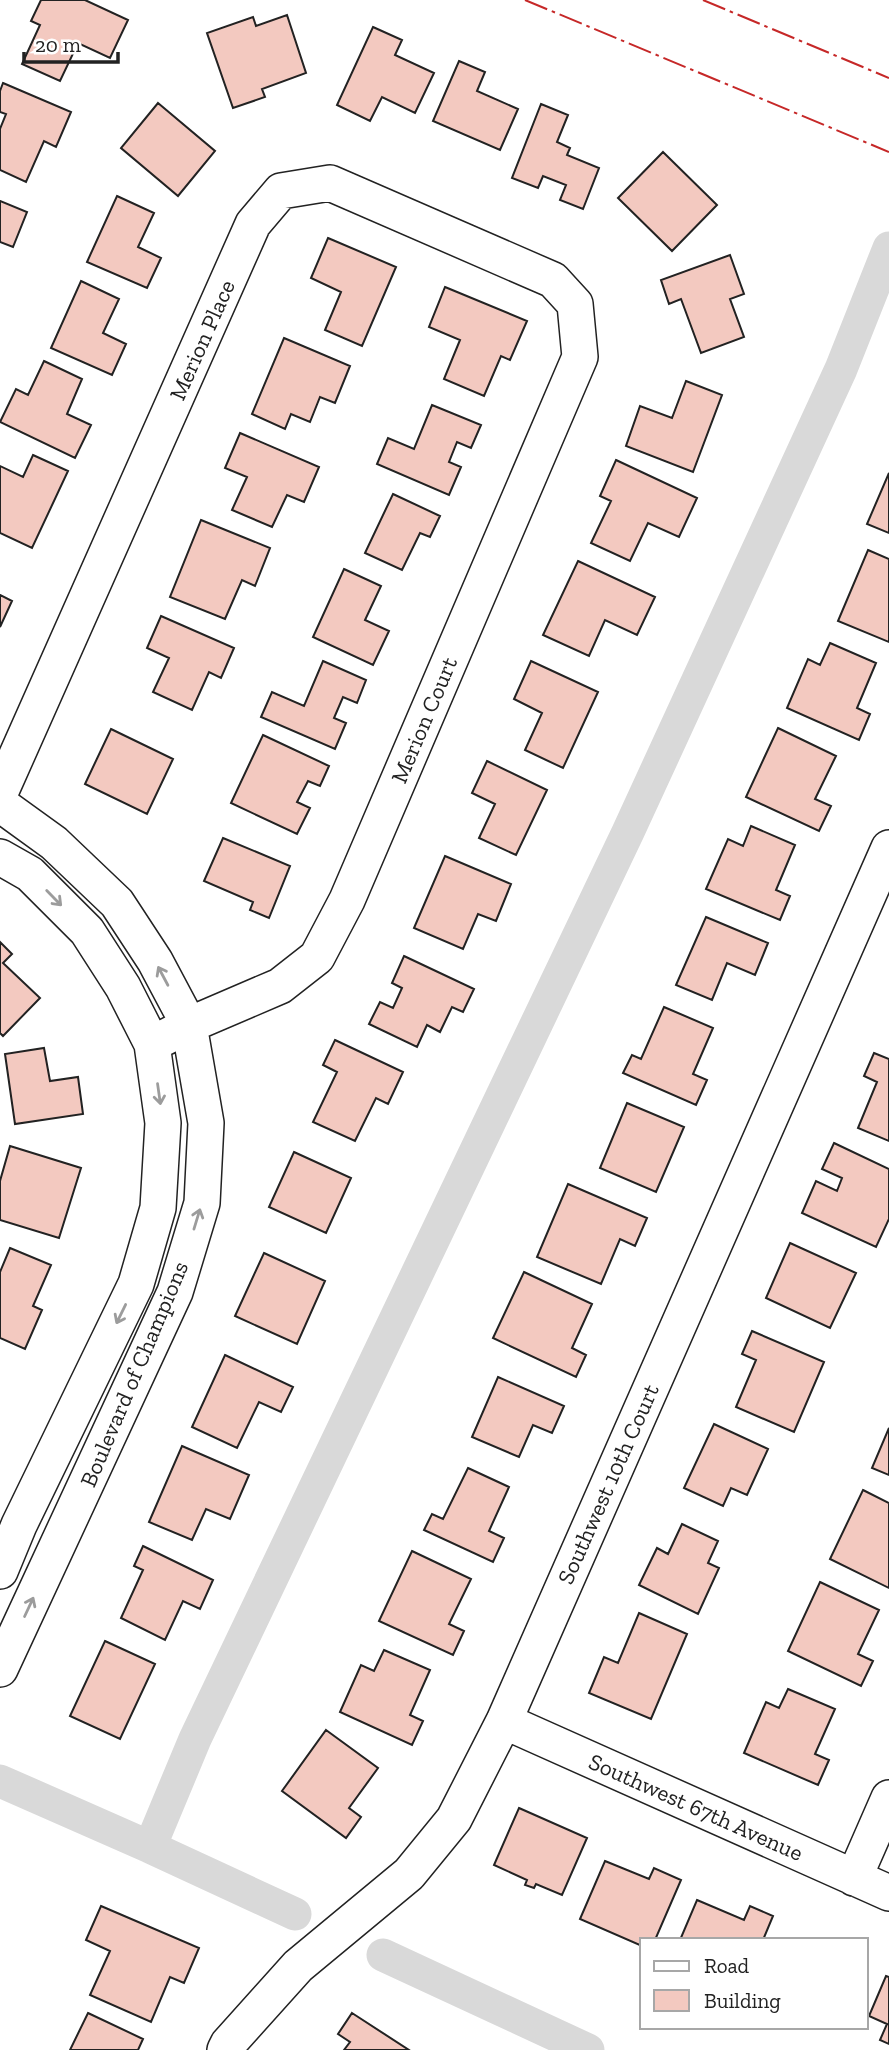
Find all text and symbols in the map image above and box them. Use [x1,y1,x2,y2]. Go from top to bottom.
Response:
scale bar [24,21,119,65]
text: 20 m [35,32,81,57]
street label: Merion Place [163,276,241,404]
street label: Merion Court [385,652,463,787]
one-way arrow [45,889,62,906]
one-way arrow [156,966,170,986]
one-way arrow [153,1082,166,1104]
one-way arrow [191,1208,204,1230]
street label: Boulevard of Champions [74,1257,194,1491]
one-way arrow [114,1303,128,1324]
street label: Southwest 10th Court [551,1379,665,1588]
one-way arrow [23,1597,37,1618]
street label: Southwest 67th Avenue [585,1747,807,1867]
legend [640,1938,868,2029]
text: Road [704,1953,750,1978]
text: Building [704,1988,781,2013]

